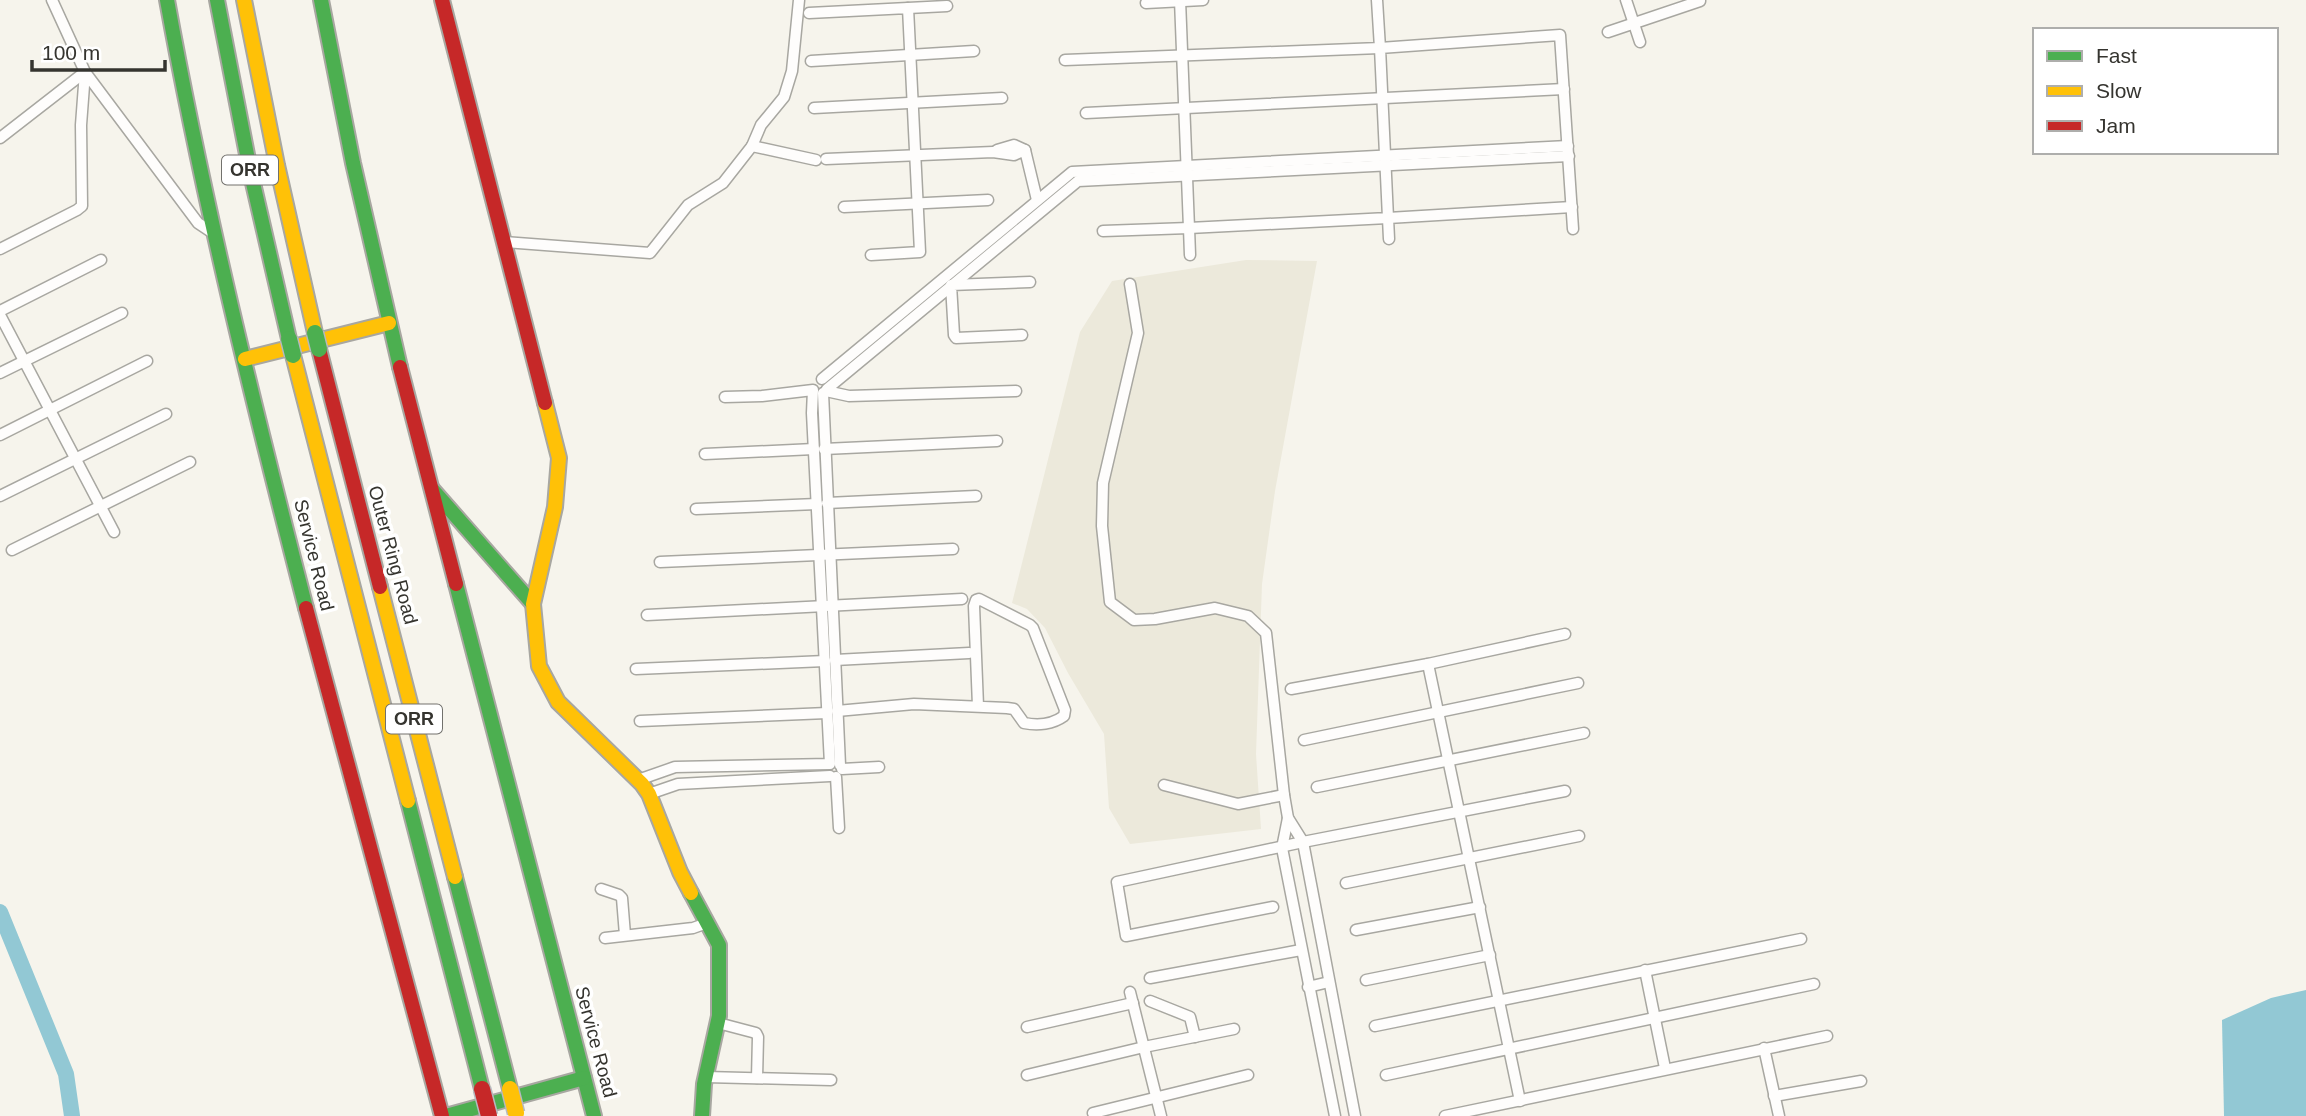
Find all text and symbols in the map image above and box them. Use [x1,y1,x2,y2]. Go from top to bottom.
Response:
scale bar [32,28,164,72]
legend [2033,28,2278,154]
text: 100 m [42,41,100,64]
text: Fast [2096,44,2137,67]
text: Slow [2096,79,2142,102]
text: Jam [2096,114,2136,137]
road number: ORR [222,155,278,184]
street label: Outer Ring Road [364,483,422,627]
street label: Service Road [290,497,338,613]
road number: ORR [386,704,442,734]
street label: Service Road [571,984,621,1100]

